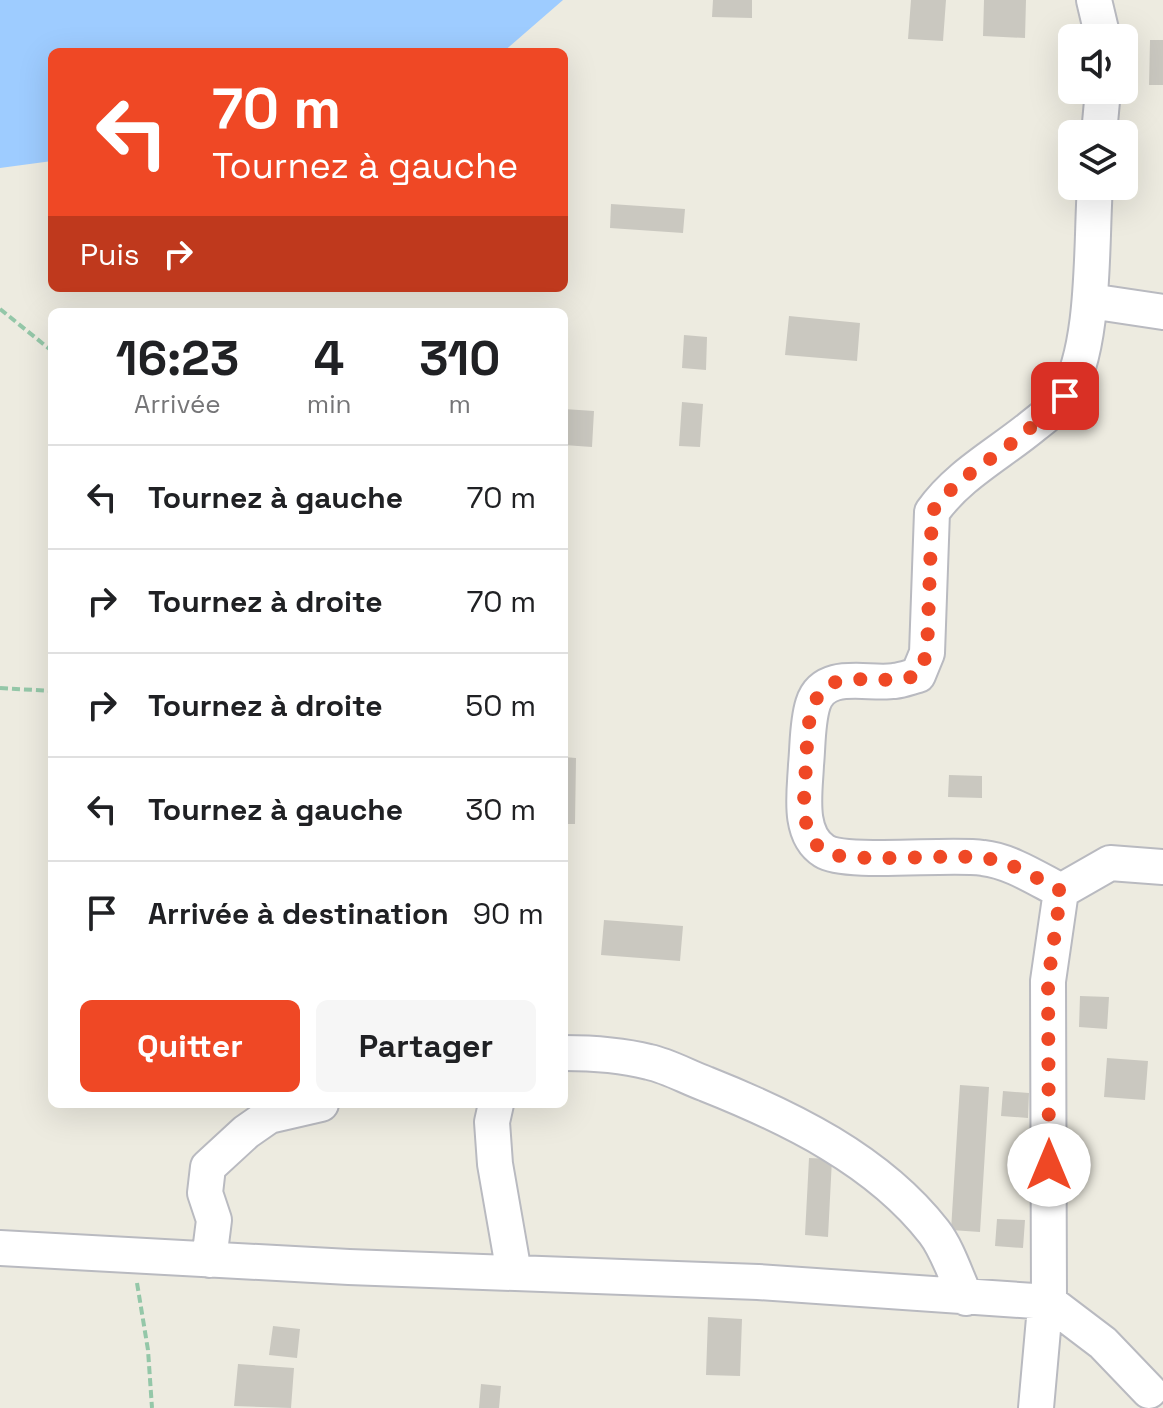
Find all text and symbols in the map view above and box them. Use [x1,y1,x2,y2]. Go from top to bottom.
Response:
map controls [1058,24,1138,200]
button: sound [1058,24,1138,104]
text: 70 m [212,73,341,144]
icon: left [80,80,184,184]
button: layers [1058,120,1138,200]
text: Tournez à gauche [212,143,518,189]
icon: right [156,232,200,276]
text: Puis [80,235,140,274]
text: 16:23 [116,328,239,389]
text: 4 [314,328,344,389]
text: 310 [419,328,500,389]
pin [1031,362,1099,430]
icon: arrive [1043,374,1087,418]
text: Arrivée [134,387,221,421]
text: min [307,387,351,421]
text: m [449,387,471,421]
icon: left [80,475,124,519]
text: Tournez à gauche [148,478,403,517]
text: 70 m [467,478,536,517]
icon: right [80,579,124,623]
text: Tournez à droite [148,582,382,621]
text: 70 m [467,582,536,621]
icon: right [80,683,124,727]
text: Tournez à droite [148,686,382,725]
text: 50 m [465,686,536,725]
icon: left [80,787,124,831]
text: Tournez à gauche [148,790,403,829]
text: 30 m [465,790,536,829]
icon: arrive [80,891,124,935]
text: Arrivée à destination [148,894,449,933]
text: 90 m [473,894,544,933]
button: Quitter [80,1000,300,1092]
button: Partager [316,1000,536,1092]
position arrow [1007,1123,1091,1207]

